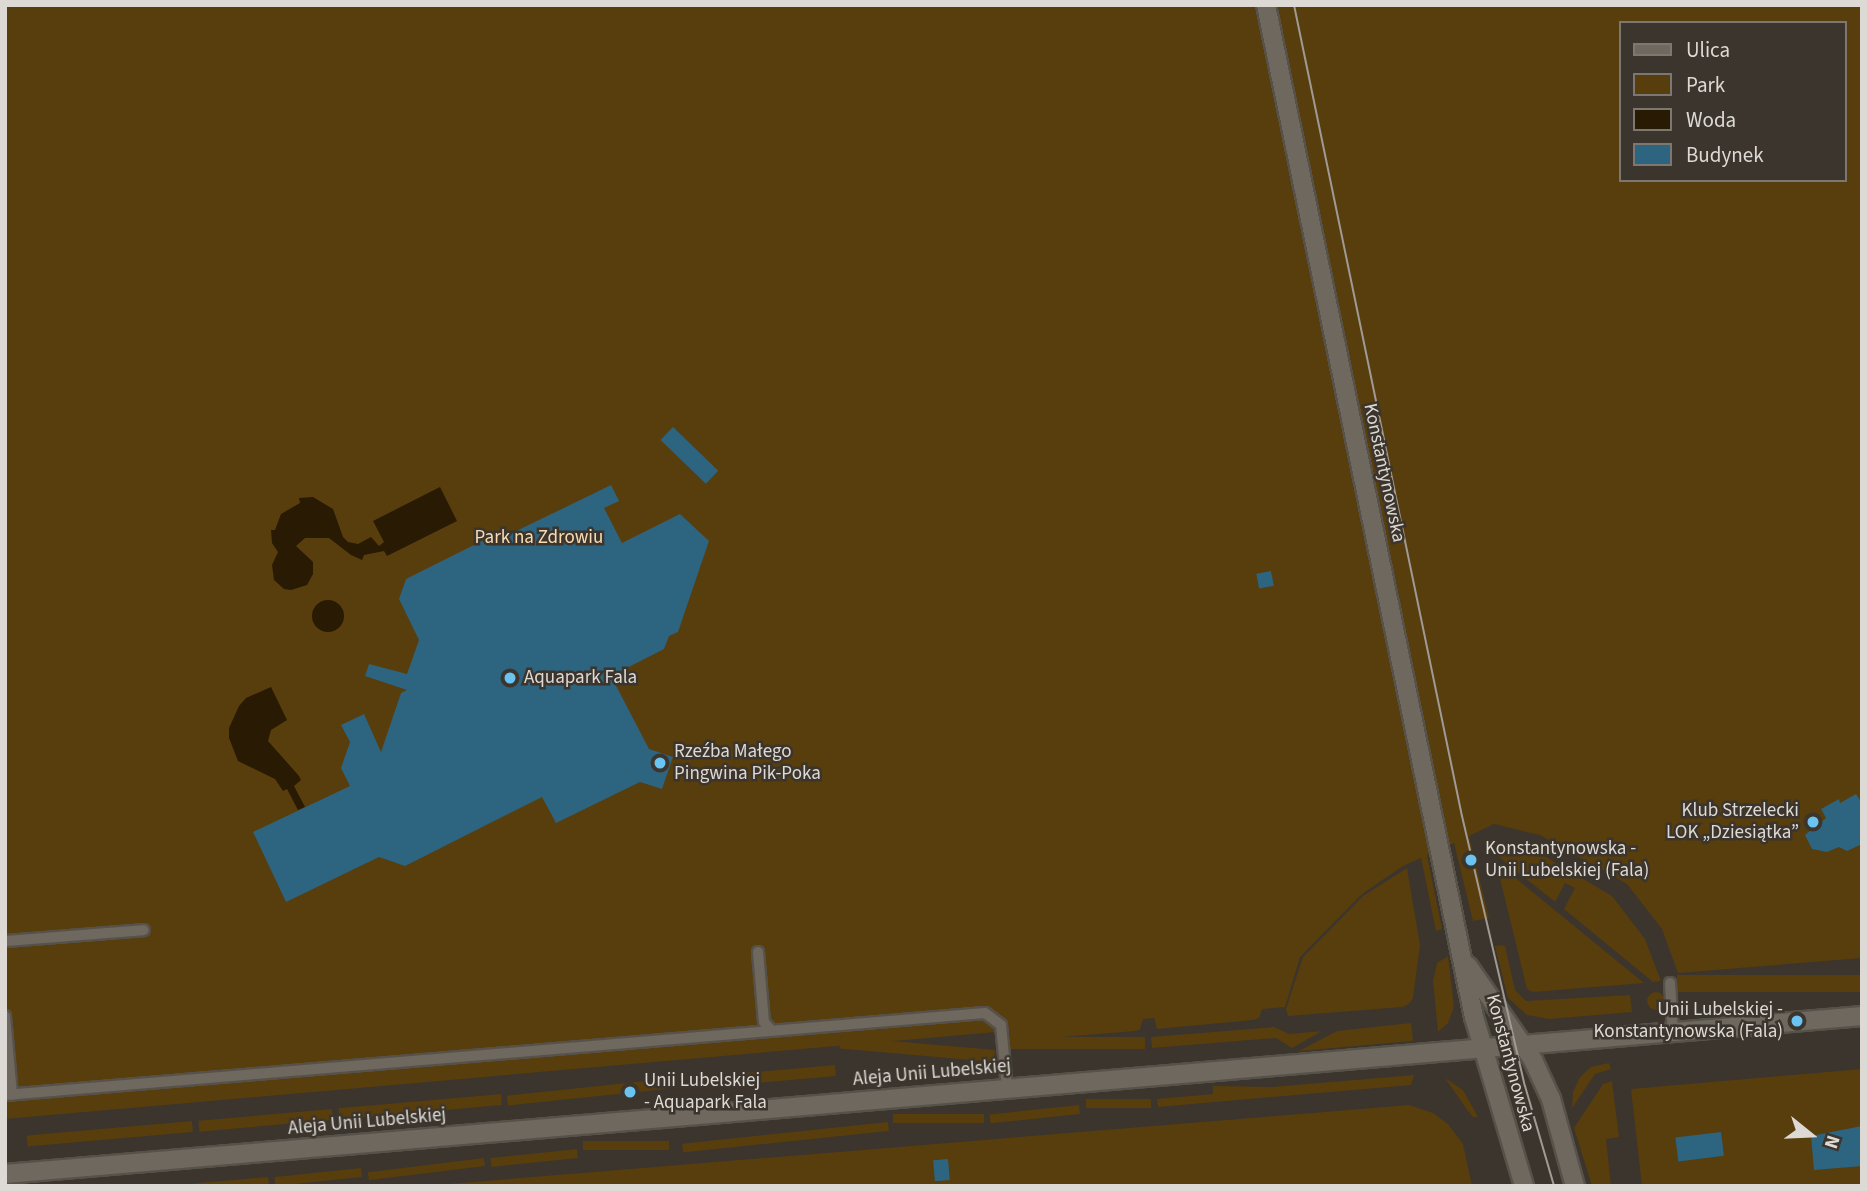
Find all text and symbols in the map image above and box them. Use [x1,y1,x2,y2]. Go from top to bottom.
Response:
legend [1618,21,1846,182]
text: Ulica [1686,35,1730,65]
text: Park [1686,70,1725,100]
text: Woda [1686,105,1736,135]
text: Budynek [1686,140,1764,170]
street label: Konstantynowska [1358,401,1410,545]
park label: Park na Zdrowiu [475,527,603,549]
place label: Aquapark Fala [524,667,637,689]
marker: Aquapark Fala [502,670,518,686]
place label: Rzeźba Małego Pingwina Pik-Poka [674,741,821,785]
marker: Rzeźba Małego Pingwina Pik-Poka [652,755,668,771]
place label: Klub Strzelecki LOK „Dziesiątka” [1666,800,1799,844]
marker: Klub Strzelecki LOK „Dziesiątka” [1805,814,1821,830]
place label: Konstantynowska - Unii Lubelskiej (Fala) [1485,838,1649,882]
marker: Konstantynowska - Unii Lubelskiej (Fala) [1463,852,1479,868]
street label: Konstantynowska [1481,992,1539,1134]
place label: Unii Lubelskiej - Konstantynowska (Fala) [1593,999,1783,1043]
marker: Unii Lubelskiej - Konstantynowska (Fala) [1789,1013,1805,1029]
street label: Aleja Unii Lubelskiej [852,1055,1012,1091]
place label: Unii Lubelskiej - Aquapark Fala [644,1070,767,1114]
marker: Unii Lubelskiej - Aquapark Fala [622,1084,638,1100]
north arrow [1776,1100,1846,1170]
street label: Aleja Unii Lubelskiej [287,1104,447,1140]
text: N [1817,1131,1846,1152]

